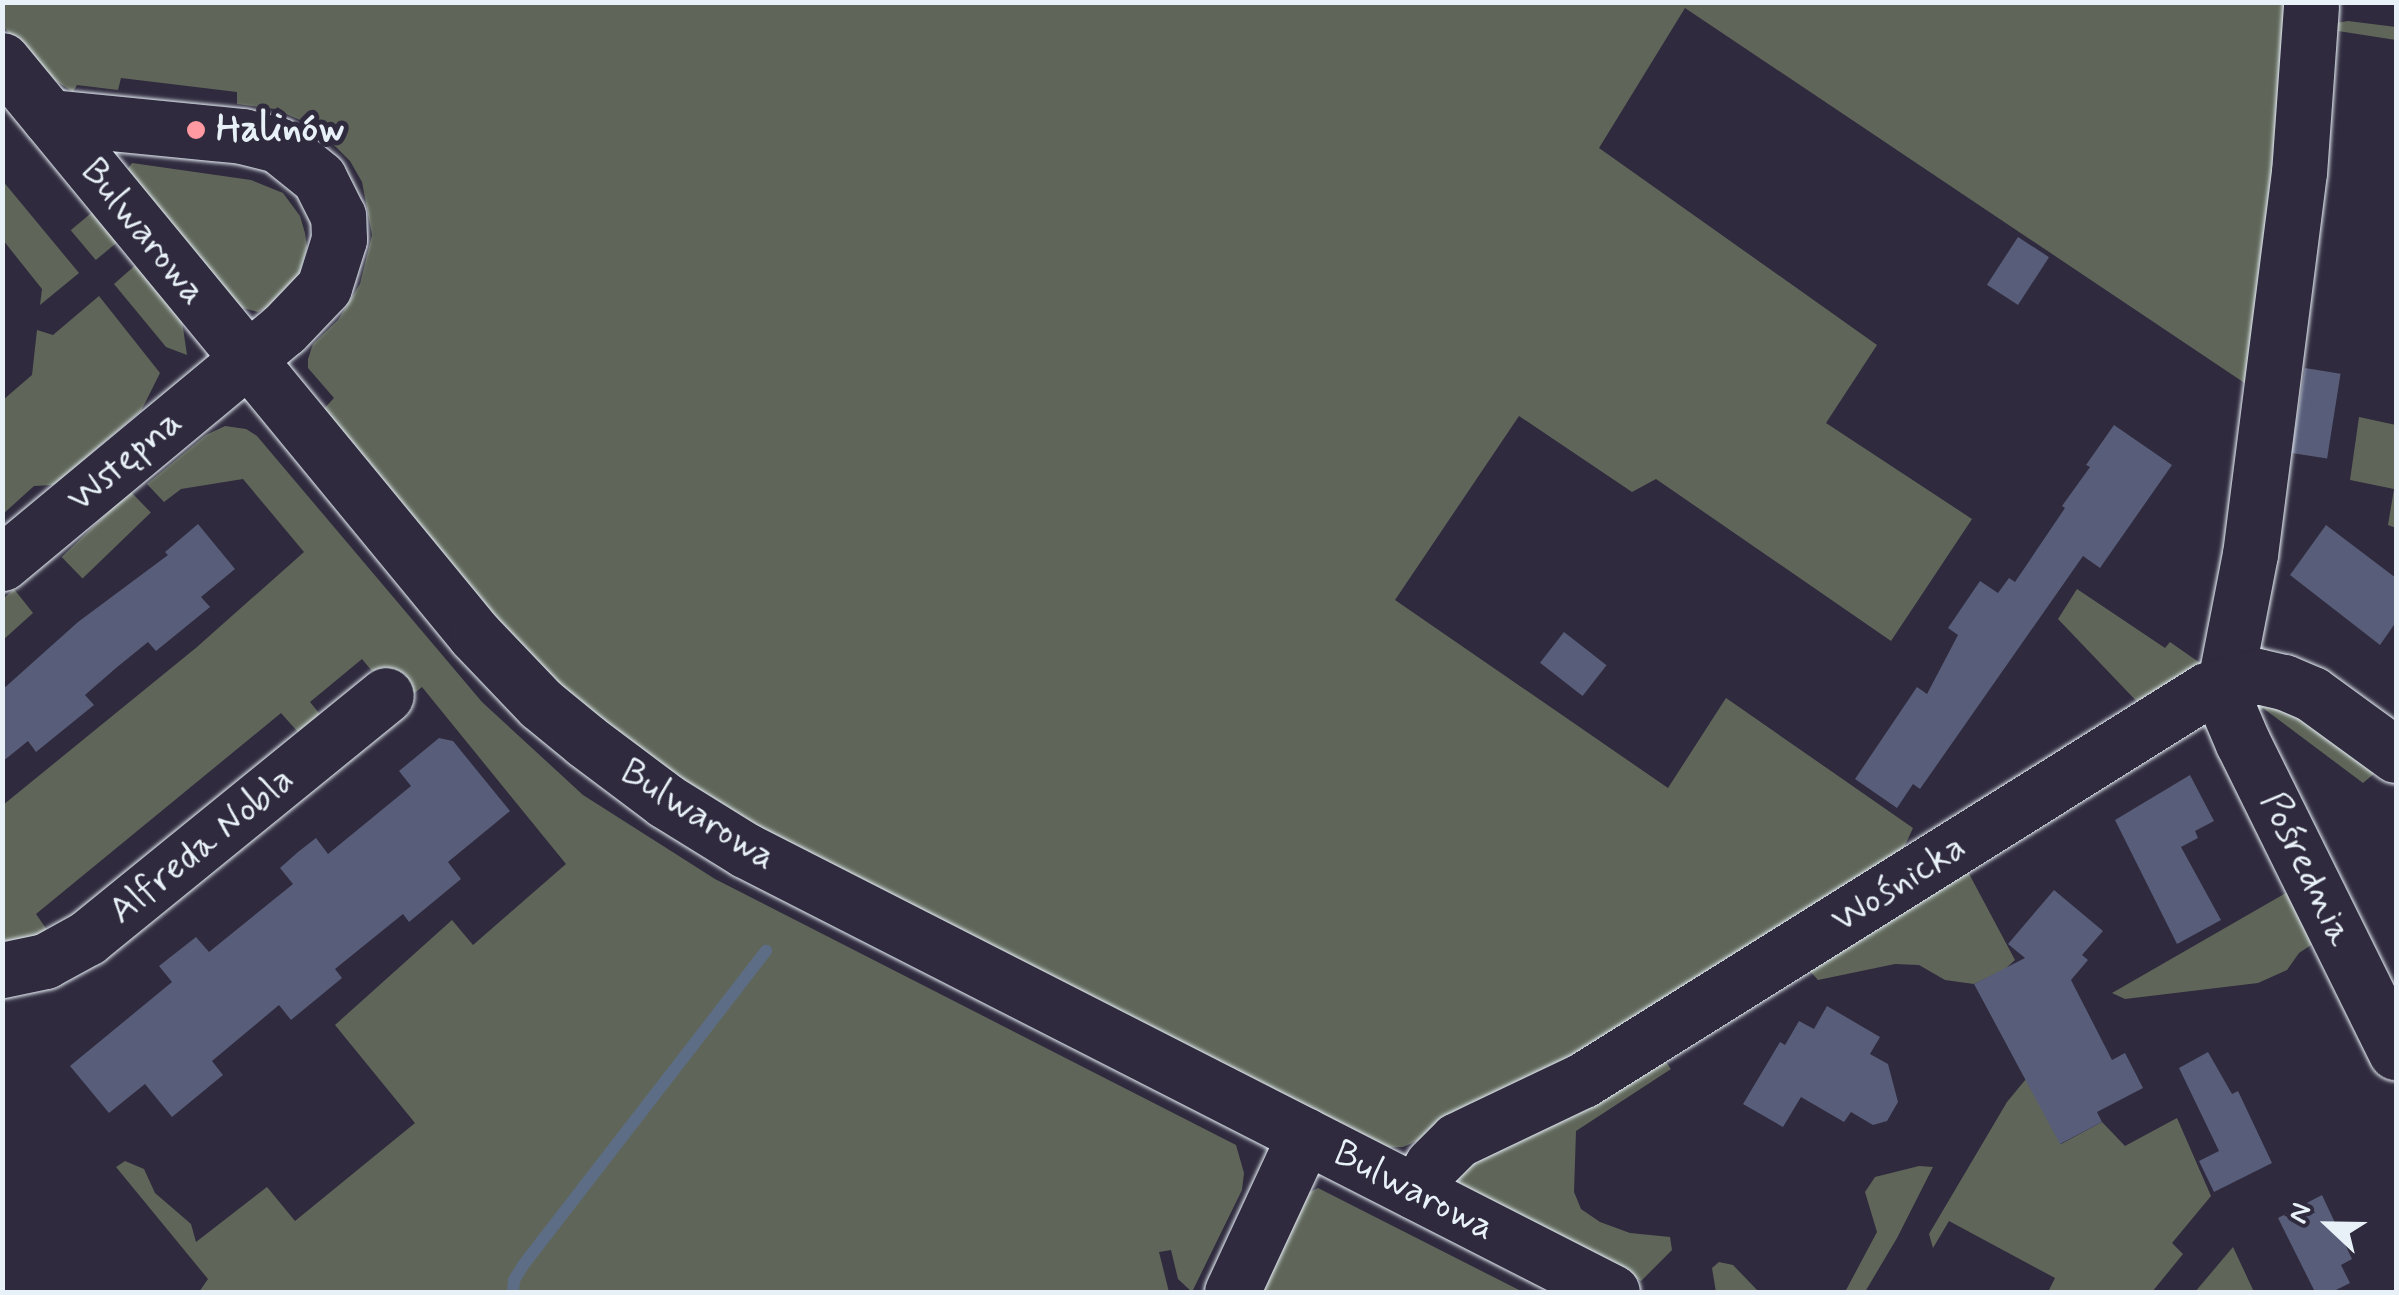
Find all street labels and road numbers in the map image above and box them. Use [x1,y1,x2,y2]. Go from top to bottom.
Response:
street label: Bulwarowa [70,150,216,314]
street label: Wstępna [58,400,192,522]
street label: Bulwarowa [612,749,784,881]
street label: Alfreda Nobla [100,758,304,934]
street label: Pośrednia [2249,785,2363,953]
street label: Wośnicka [1823,825,1975,943]
street label: Bulwarowa [1326,1131,1502,1251]

